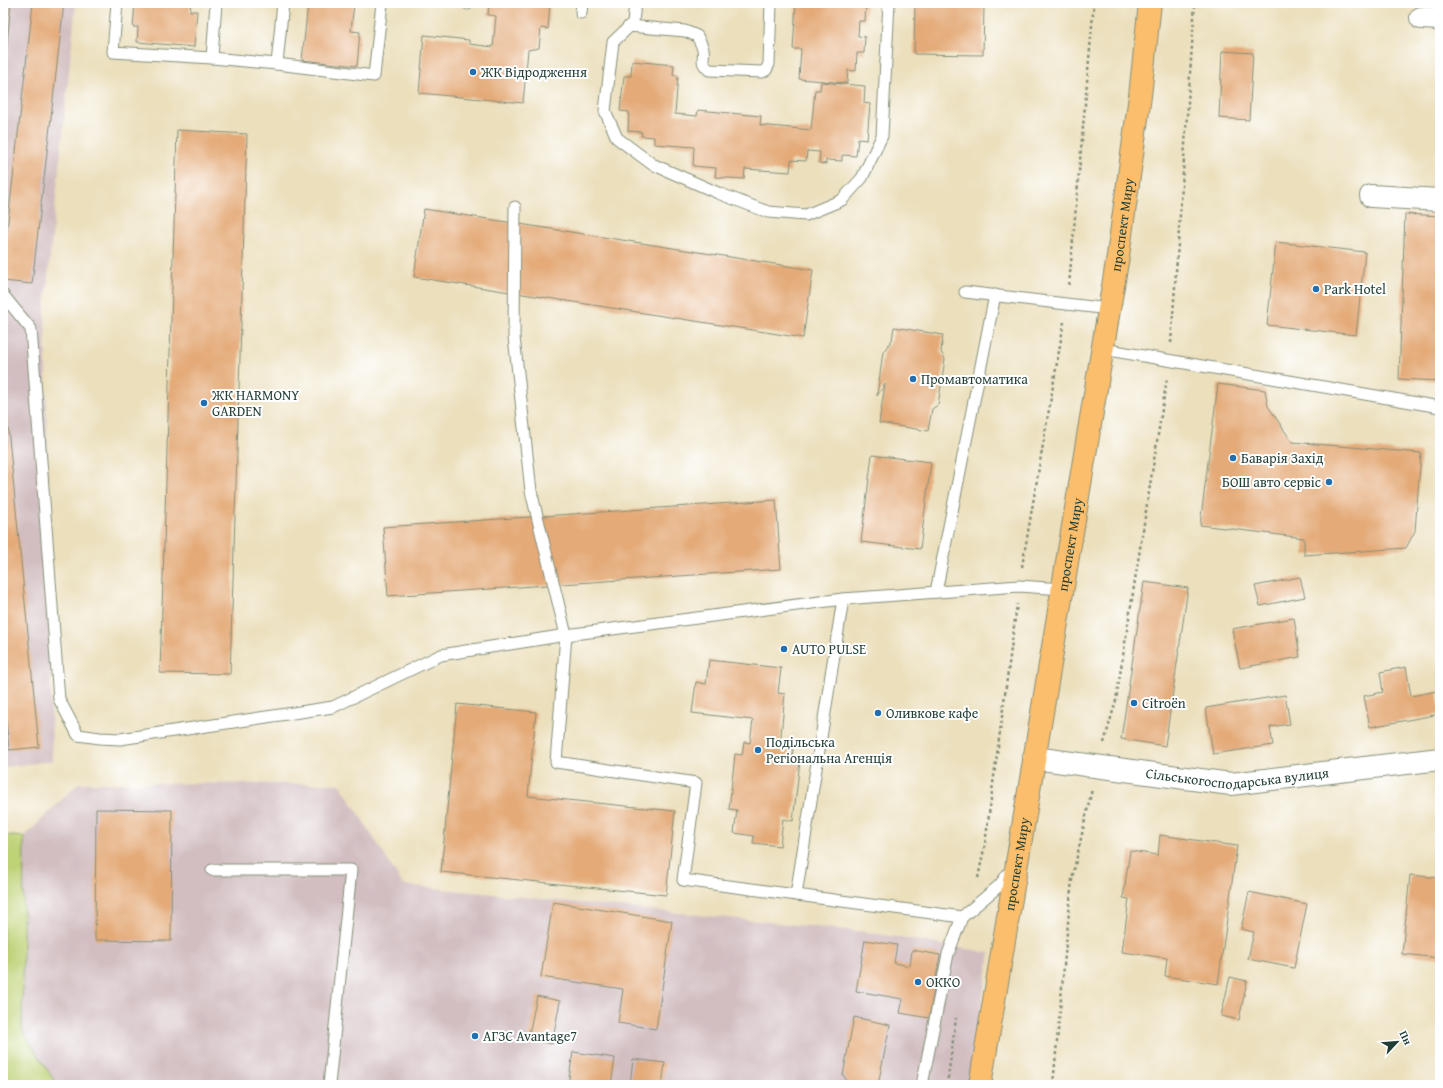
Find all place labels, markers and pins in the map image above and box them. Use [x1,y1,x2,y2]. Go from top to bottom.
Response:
place label: ЖК Відродження [480,62,587,82]
marker: ЖК Відродження [468,67,478,77]
place label: Park Hotel [1324,279,1386,299]
marker: Park Hotel [1311,284,1321,294]
place label: Промавтоматика [921,369,1028,389]
marker: Промавтоматика [908,374,918,384]
place label: ЖК HARMONY GARDEN [211,385,300,421]
marker: ЖК HARMONY GARDEN [199,398,209,408]
place label: Баварія Захід [1241,448,1324,468]
marker: Баварія Захід [1228,453,1238,463]
place label: БОШ авто сервіс [1222,472,1321,492]
marker: БОШ авто сервіс [1324,477,1334,487]
place label: AUTO PULSE [792,639,866,659]
marker: AUTO PULSE [779,644,789,654]
place label: Citroën [1142,693,1186,713]
marker: Citroën [1129,698,1139,708]
place label: Оливкове кафе [886,703,979,723]
marker: Оливкове кафе [873,708,883,718]
place label: Подільська Регіональна Агенція [766,732,892,768]
marker: Подільська Регіональна Агенція [753,745,763,755]
place label: ОККО [926,972,960,992]
marker: ОККО [913,977,923,987]
place label: АГЗС Avantage7 [483,1026,577,1046]
marker: АГЗС Avantage7 [470,1031,480,1041]

